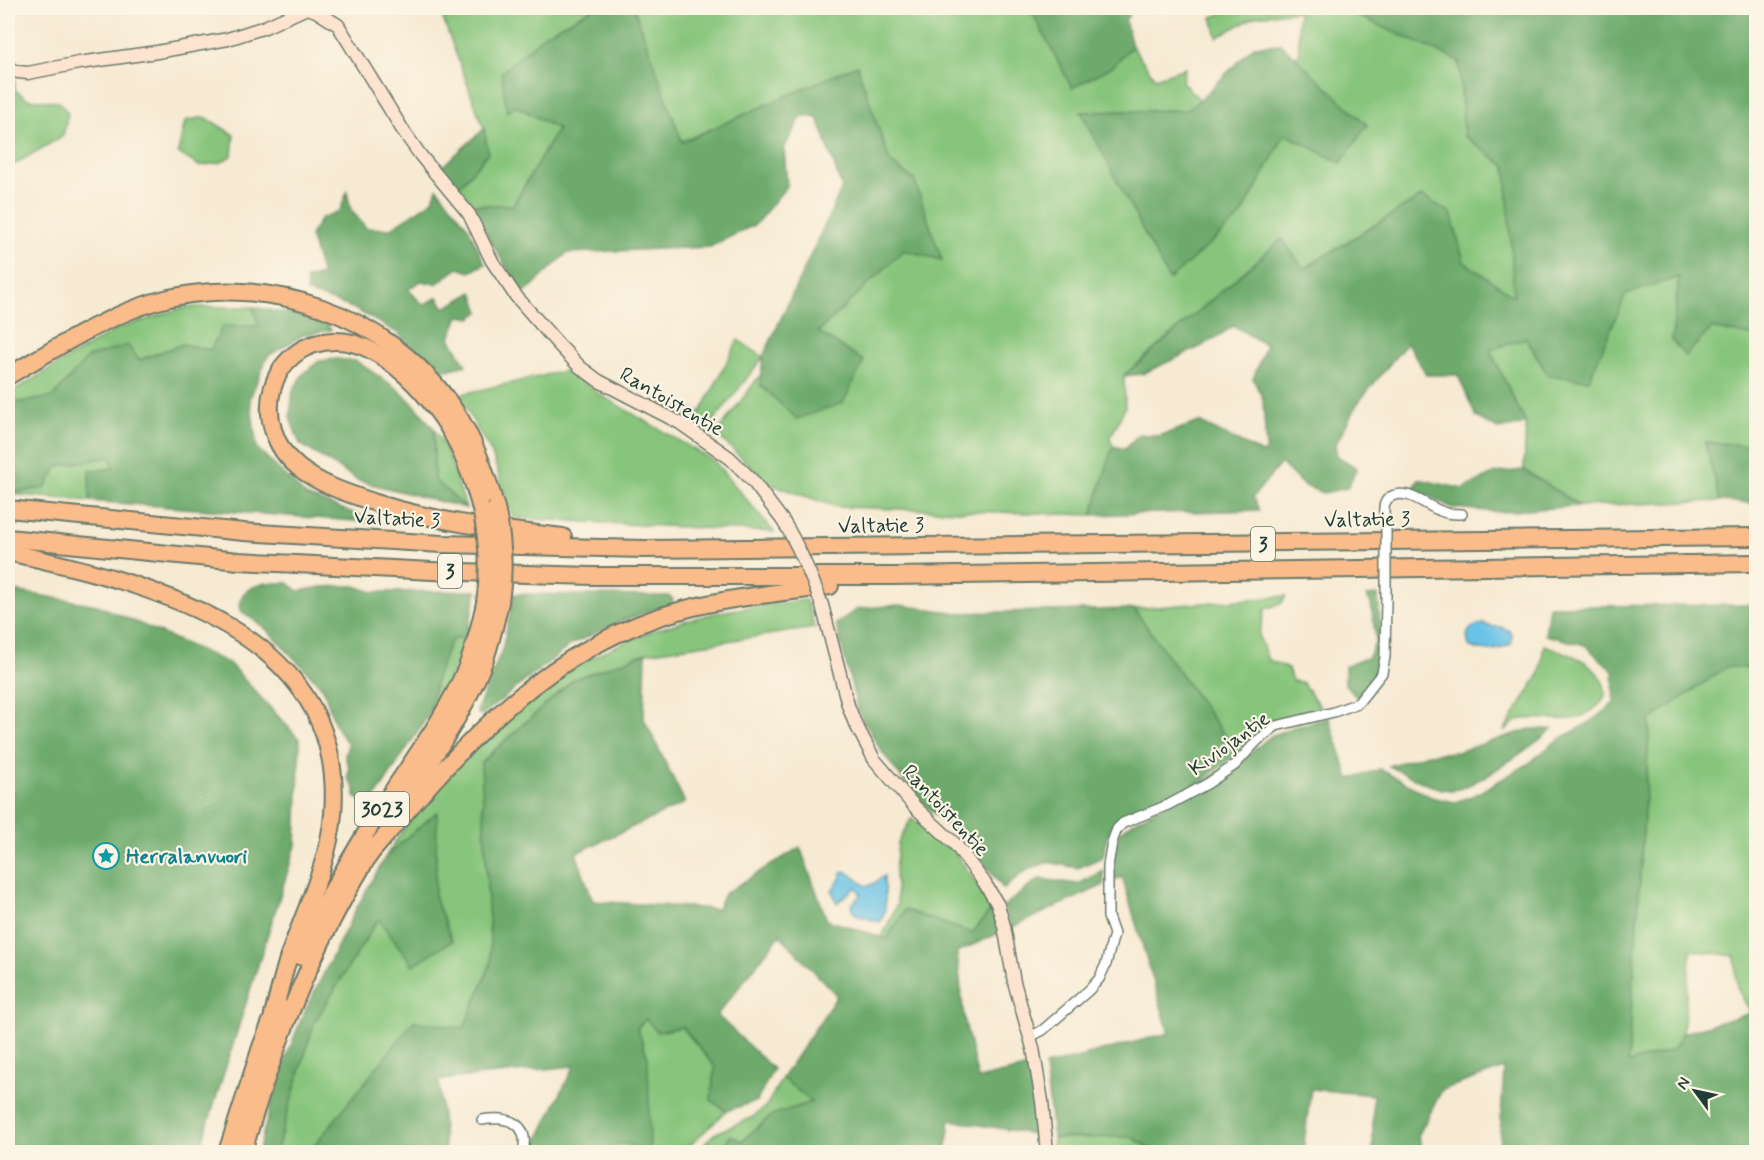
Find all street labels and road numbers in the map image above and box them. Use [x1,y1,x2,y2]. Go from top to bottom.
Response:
street label: Rantoistentie [614,361,729,443]
street label: Valtatie 3 [353,503,441,535]
street label: Valtatie 3 [1324,505,1411,535]
street label: Valtatie 3 [838,511,925,541]
road number: 3 [1251,527,1275,561]
road number: 3 [438,554,462,588]
street label: Kiviojantie [1183,705,1276,783]
street label: Rantoistentie [895,759,995,863]
road number: 3023 [355,792,409,826]

